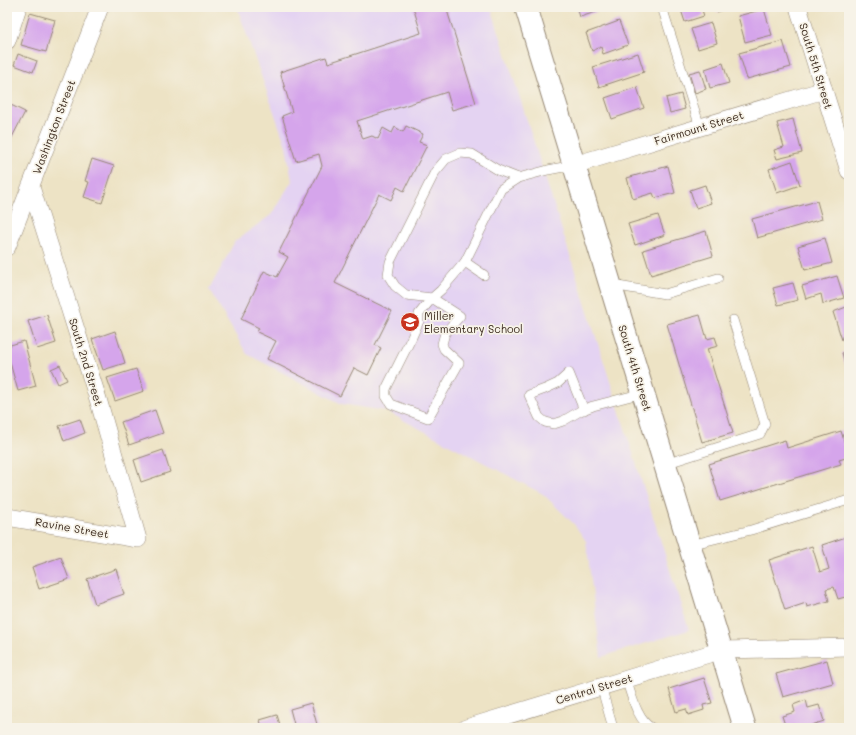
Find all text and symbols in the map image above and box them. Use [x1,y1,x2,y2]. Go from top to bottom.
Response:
street label: South 5th Street [796,21,837,111]
street label: Washington Street [29,77,78,176]
street label: Fairmount Street [652,107,746,148]
place label: Miller Elementary School [424,308,523,336]
school or university icon: Miller Elementary School [399,311,421,333]
street label: South 2nd Street [66,316,107,408]
street label: South 4th Street [615,323,656,413]
street label: Ravine Street [34,514,110,541]
street label: Central Street [554,670,634,707]

